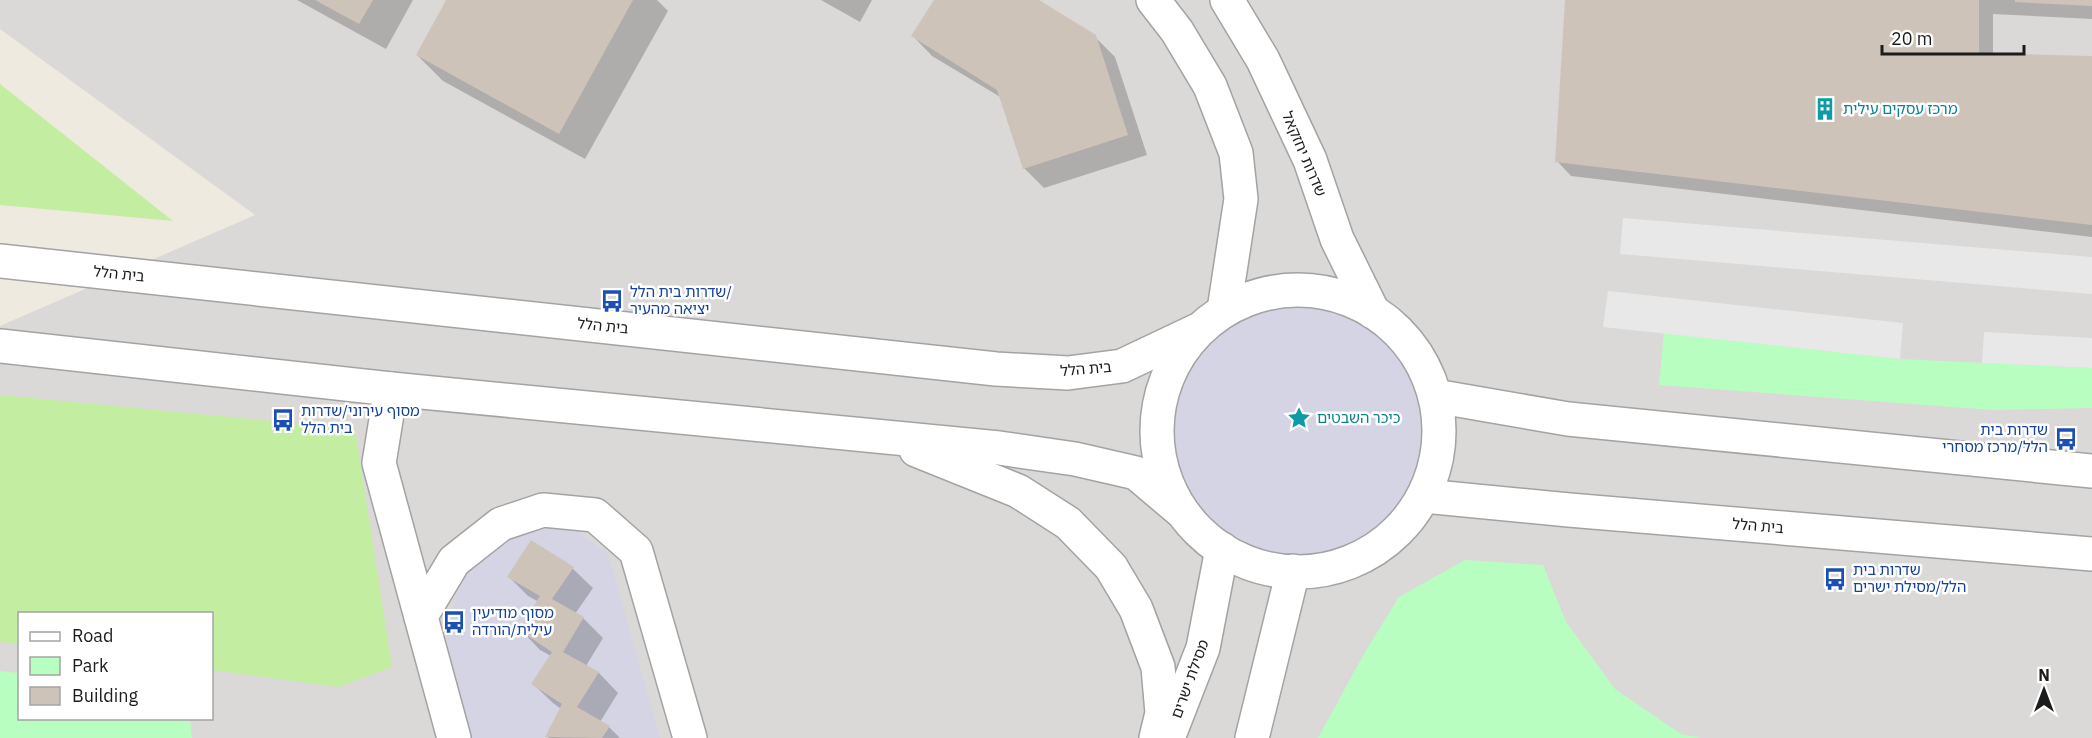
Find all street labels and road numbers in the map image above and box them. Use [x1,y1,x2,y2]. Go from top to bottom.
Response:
street label: שדרות יחזקאל [1278,108,1331,199]
street label: בית הלל [92,261,146,286]
street label: בית הלל [576,313,630,338]
street label: בית הלל [1059,357,1113,380]
street label: בית הלל [1732,514,1785,537]
street label: מסילת ישרים [1166,637,1213,721]

